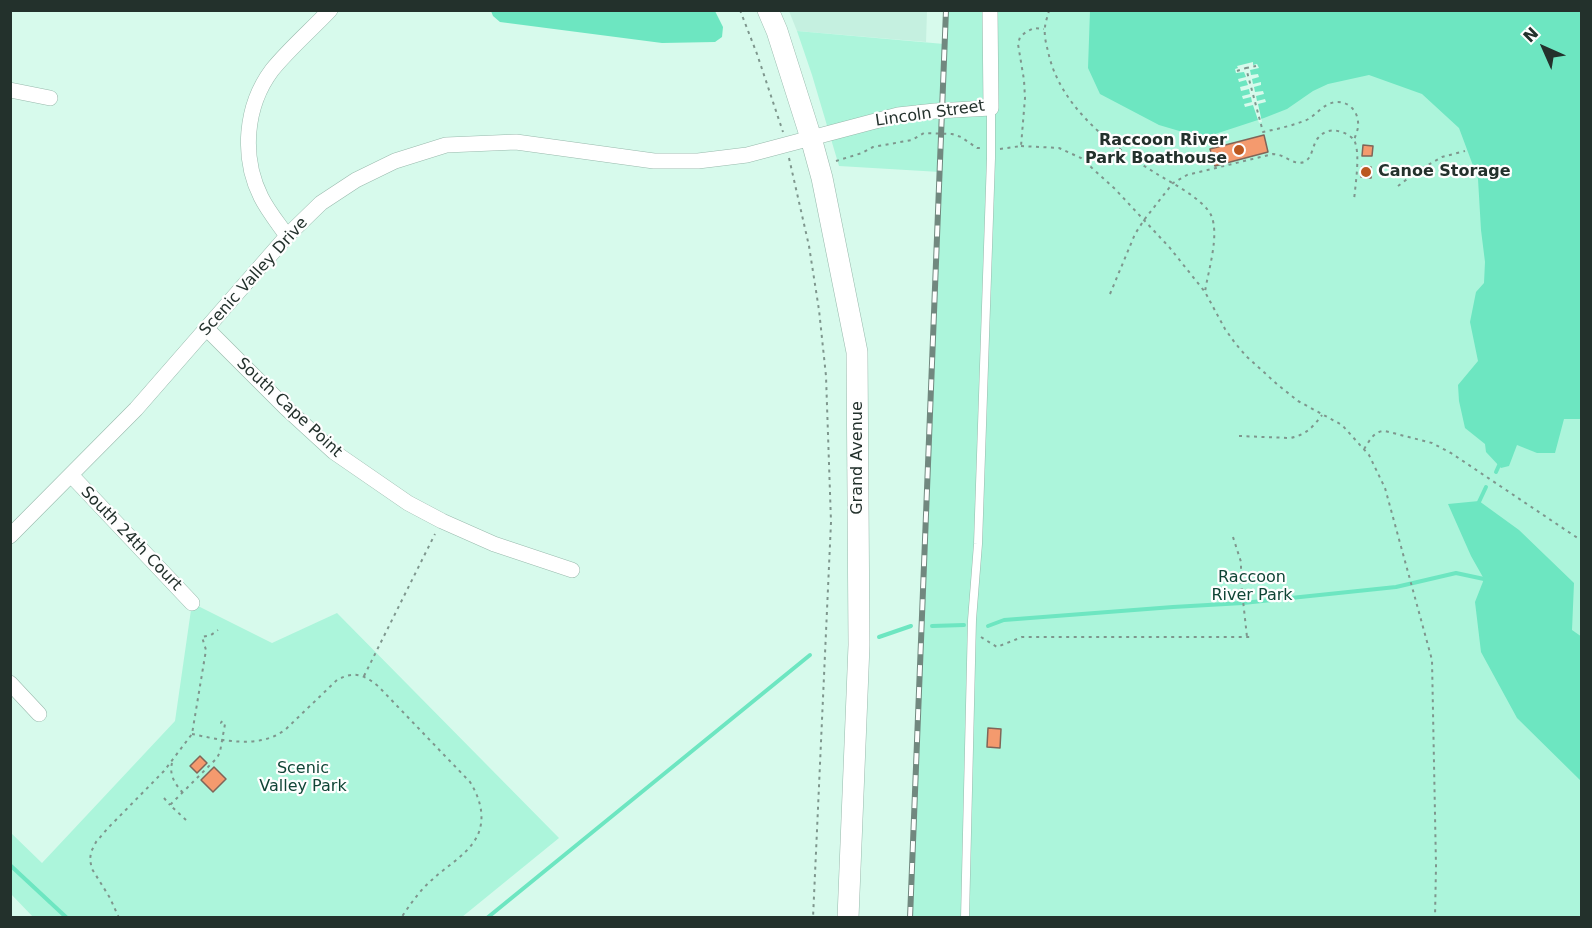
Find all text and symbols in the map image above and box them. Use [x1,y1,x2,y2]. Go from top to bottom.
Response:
north arrow [1514,18,1574,78]
text: N [1519,23,1542,46]
street label: Lincoln Street [874,97,986,131]
place label: Raccoon River Park Boathouse [1085,131,1227,169]
marker: Raccoon River Park Boathouse [1232,143,1246,157]
place label: Canoe Storage [1378,162,1510,182]
marker: Canoe Storage [1359,165,1373,179]
street label: Scenic Valley Drive [196,214,312,340]
street label: South Cape Point [232,354,346,462]
street label: Grand Avenue [848,401,868,515]
street label: South 24th Court [76,483,186,595]
park label: Raccoon River Park [1211,568,1293,606]
park label: Scenic Valley Park [259,759,347,797]

